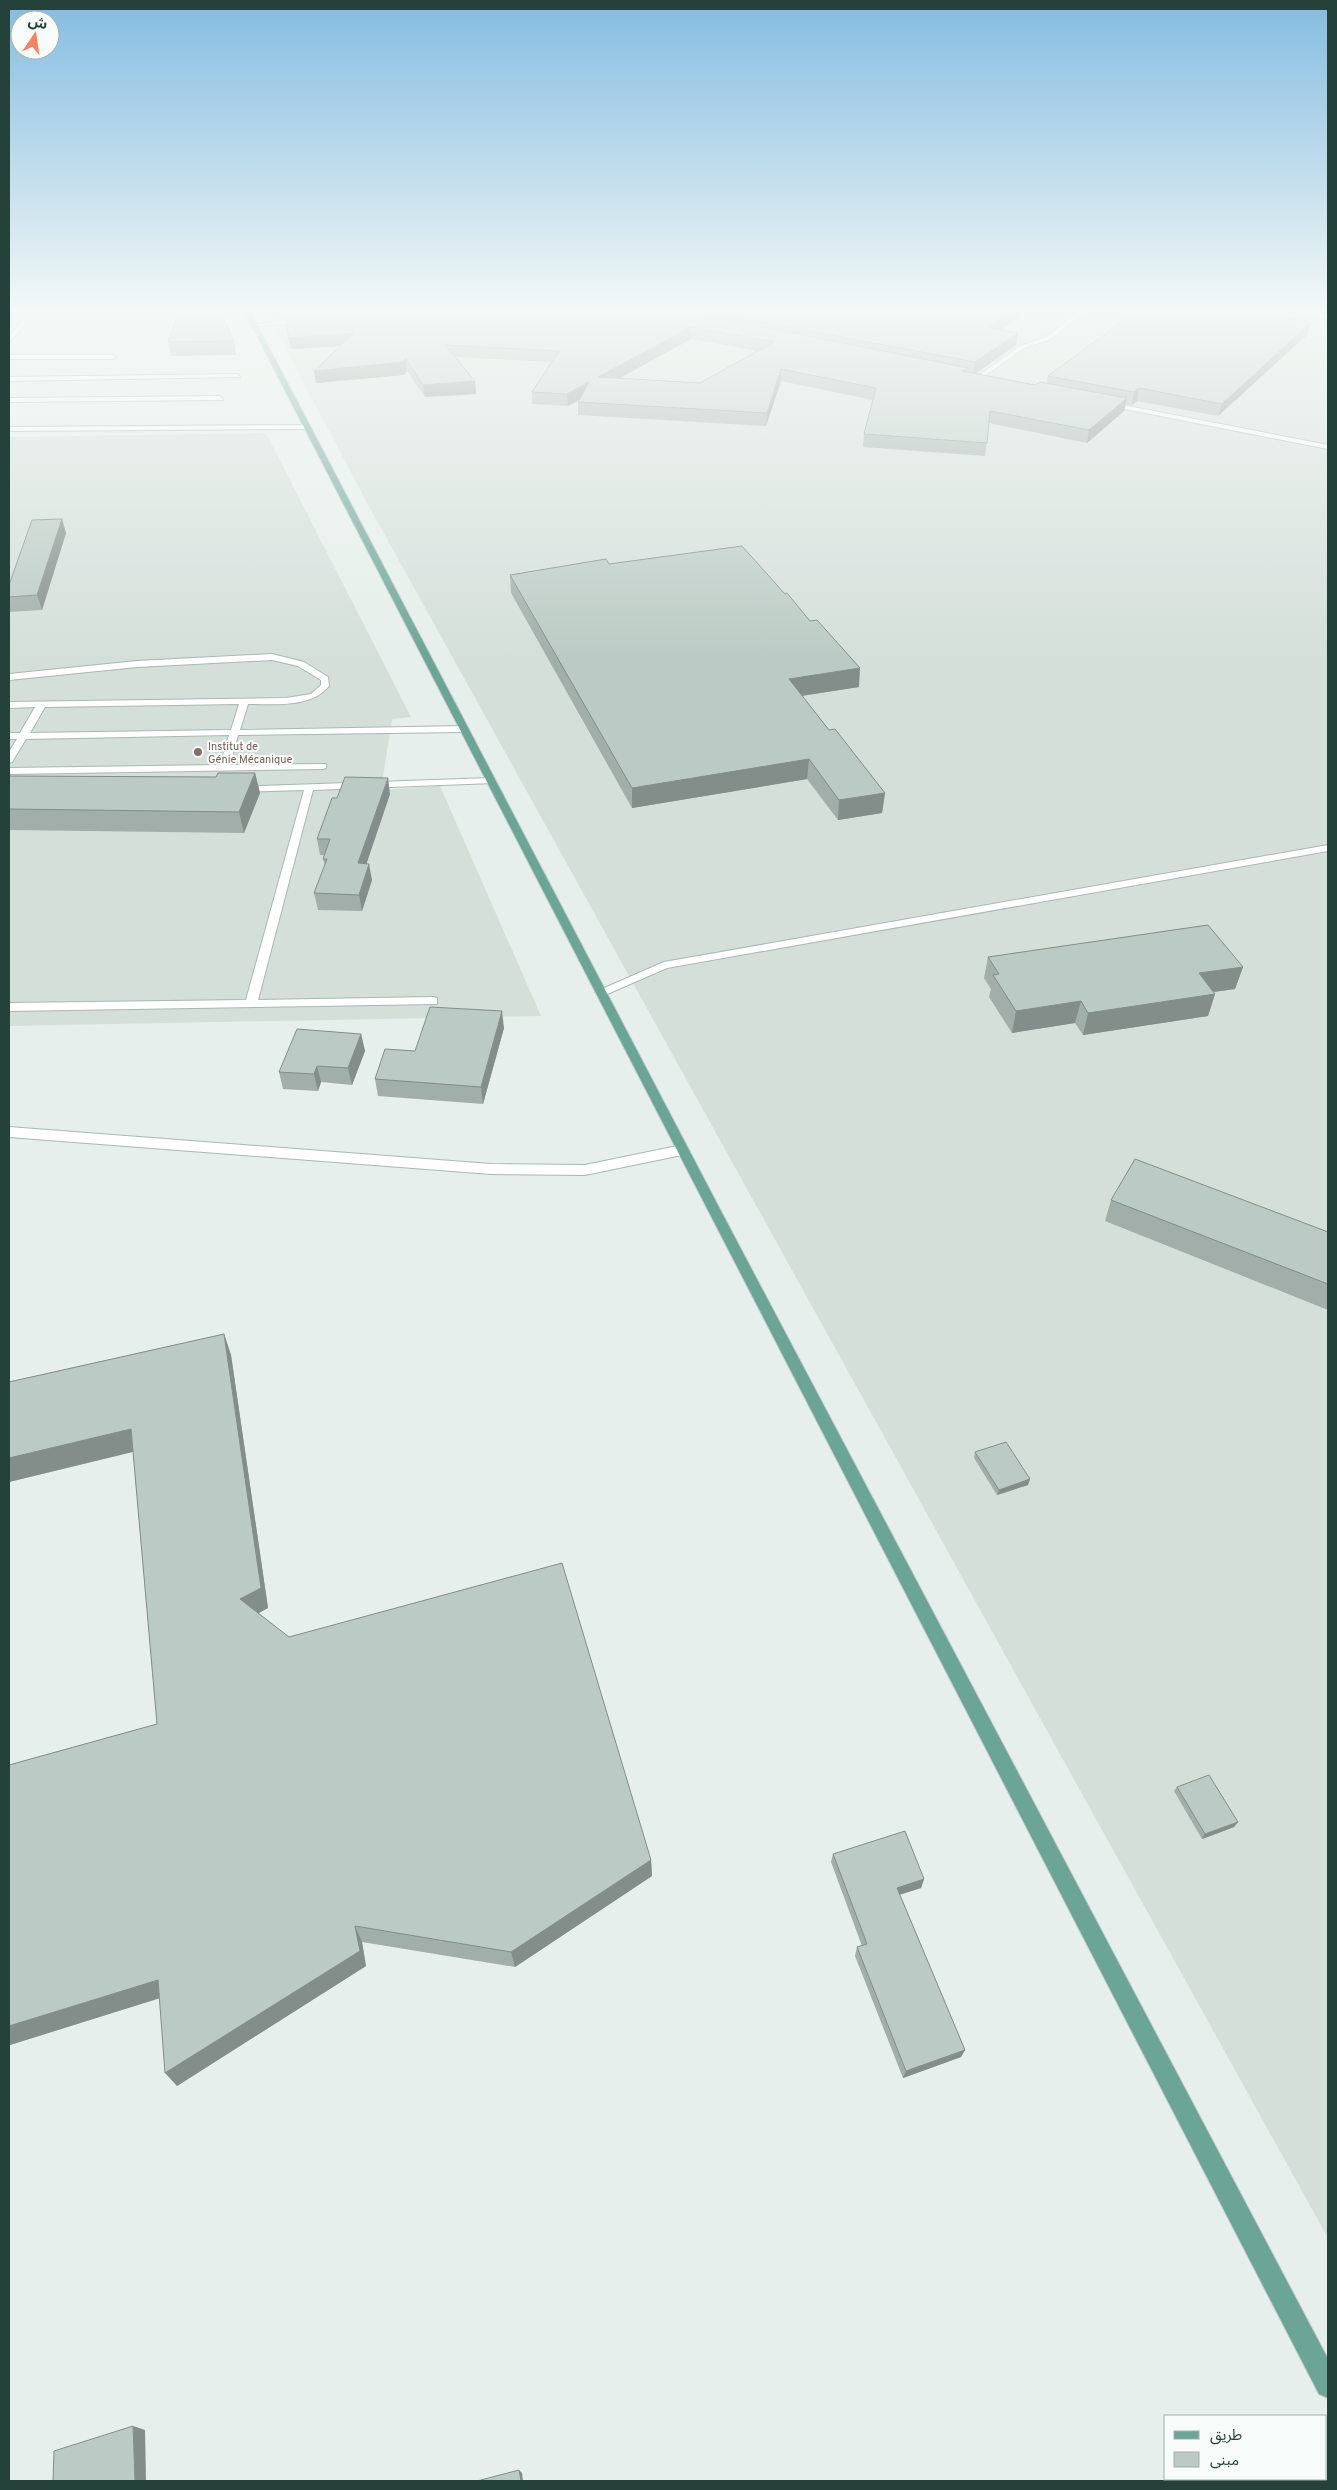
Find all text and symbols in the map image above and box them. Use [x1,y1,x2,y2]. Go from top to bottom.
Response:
north arrow [10,10,60,60]
text: ش [26,13,49,34]
place label: Institut de Génie Mécanique [208,740,292,767]
marker: Institut de Génie Mécanique [192,746,204,758]
legend [1164,2415,1327,2480]
text: طريق [1210,2427,1242,2446]
text: مبنى [1210,2452,1239,2471]

